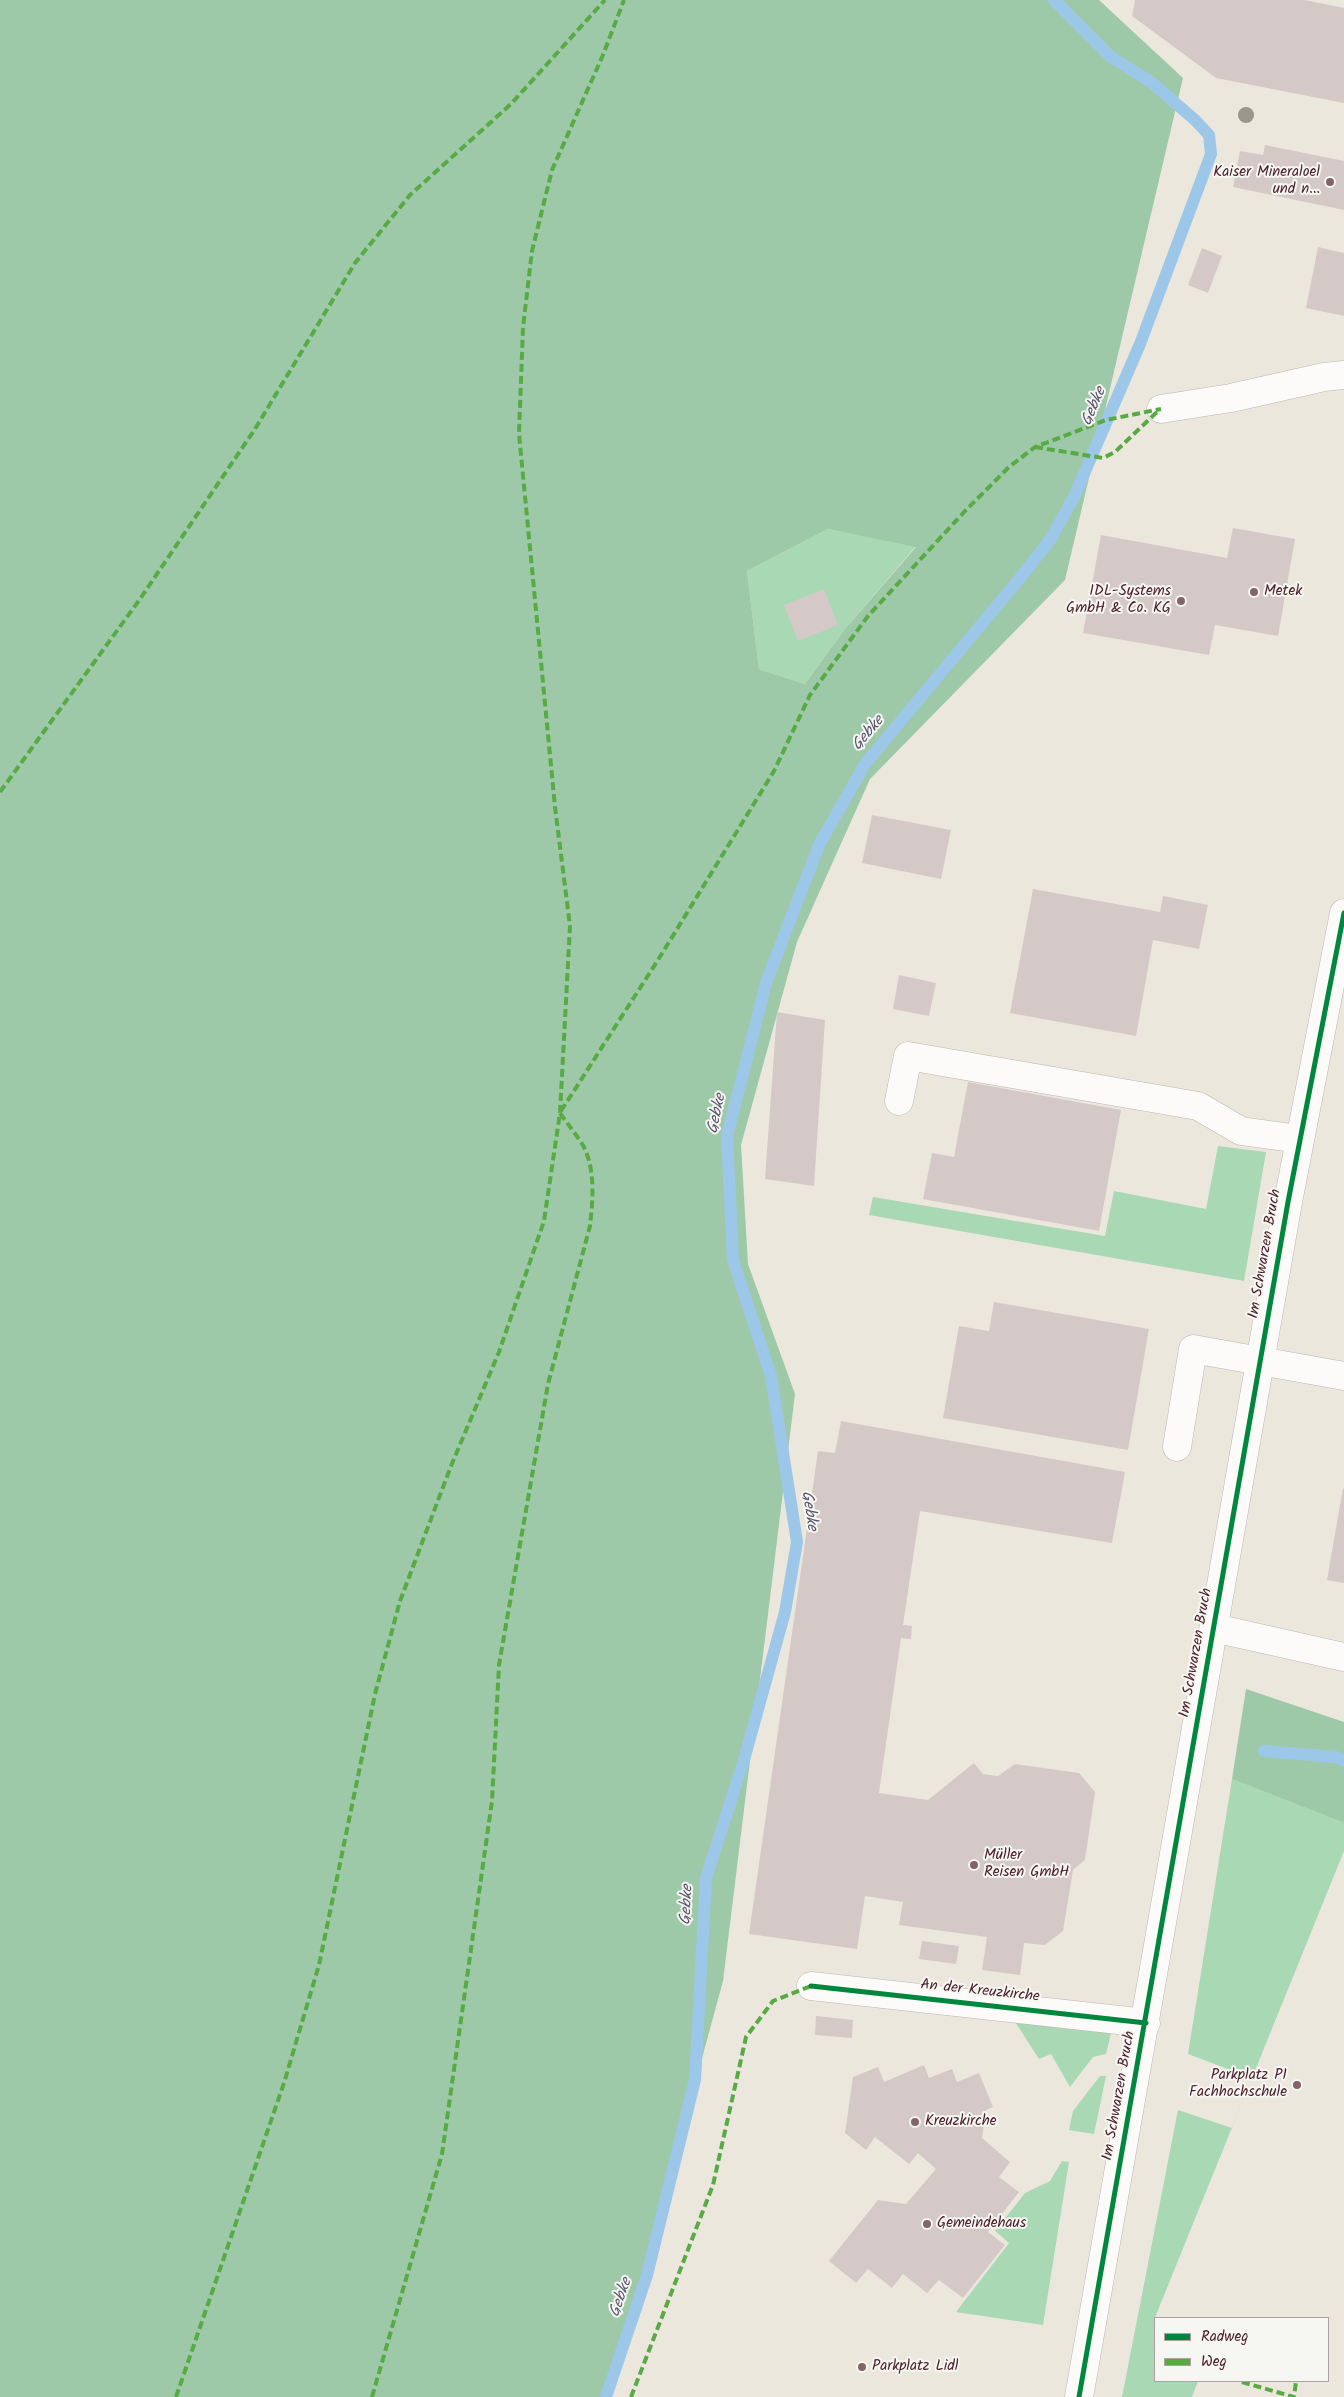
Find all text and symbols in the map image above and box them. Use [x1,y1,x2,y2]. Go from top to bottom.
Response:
place label: Kaiser Mineraloel und n... [1213,164,1320,199]
marker: Kaiser Mineraloel und n... [1324,176,1336,188]
water label: Gebke [1078,385,1112,429]
place label: IDL-Systems GmbH & Co. KG [1066,583,1171,618]
place label: Metek [1264,583,1302,601]
marker: Metek [1248,586,1260,598]
marker: IDL-Systems GmbH & Co. KG [1175,595,1187,607]
water label: Gebke [849,712,889,756]
water label: Gebke [704,1092,732,1136]
street label: Im Schwarzen Bruch [1246,1188,1286,1320]
water label: Gebke [795,1490,821,1532]
street label: Im Schwarzen Bruch [1177,1587,1217,1719]
place label: Müller Reisen GmbH [984,1847,1069,1882]
marker: Müller Reisen GmbH [968,1859,980,1871]
water label: Gebke [677,1884,699,1926]
street label: An der Kreuzkirche [919,1977,1041,2007]
street label: Im Schwarzen Bruch [1100,2030,1140,2162]
place label: Parkplatz P1 Fachhochschule [1189,2067,1287,2102]
marker: Parkplatz P1 Fachhochschule [1291,2079,1303,2091]
place label: Kreuzkirche [925,2113,996,2131]
marker: Kreuzkirche [909,2116,921,2128]
place label: Gemeindehaus [937,2215,1026,2233]
marker: Gemeindehaus [921,2218,933,2230]
water label: Gebke [606,2276,638,2320]
legend [1154,2317,1329,2382]
text: Radweg [1201,2325,1248,2349]
text: Weg [1201,2350,1227,2374]
place label: Parkplatz Lidl [872,2358,958,2376]
marker: Parkplatz Lidl [856,2361,868,2373]

